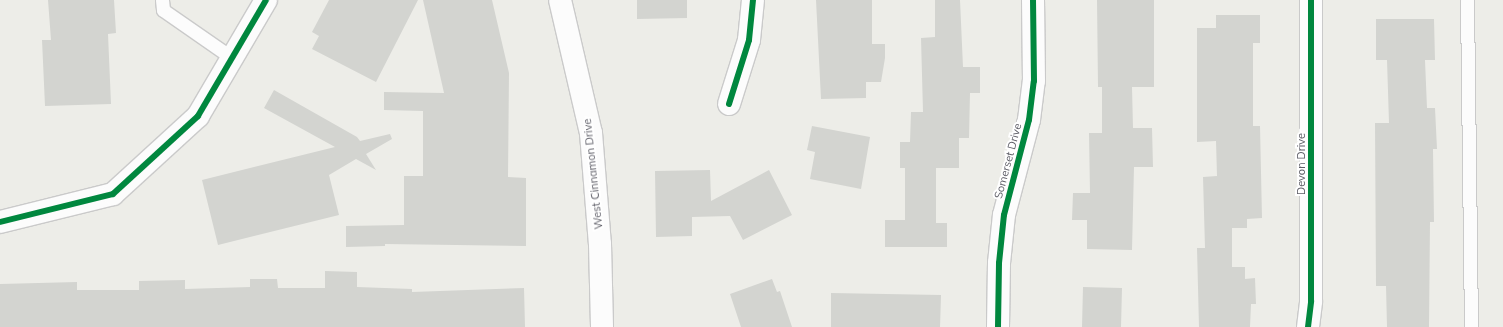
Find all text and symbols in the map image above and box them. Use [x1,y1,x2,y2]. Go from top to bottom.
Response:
street label: West Cinnamon Drive [581,118,605,230]
street label: Somerset Drive [992,122,1024,200]
street label: Devon Drive [1294,133,1308,195]

